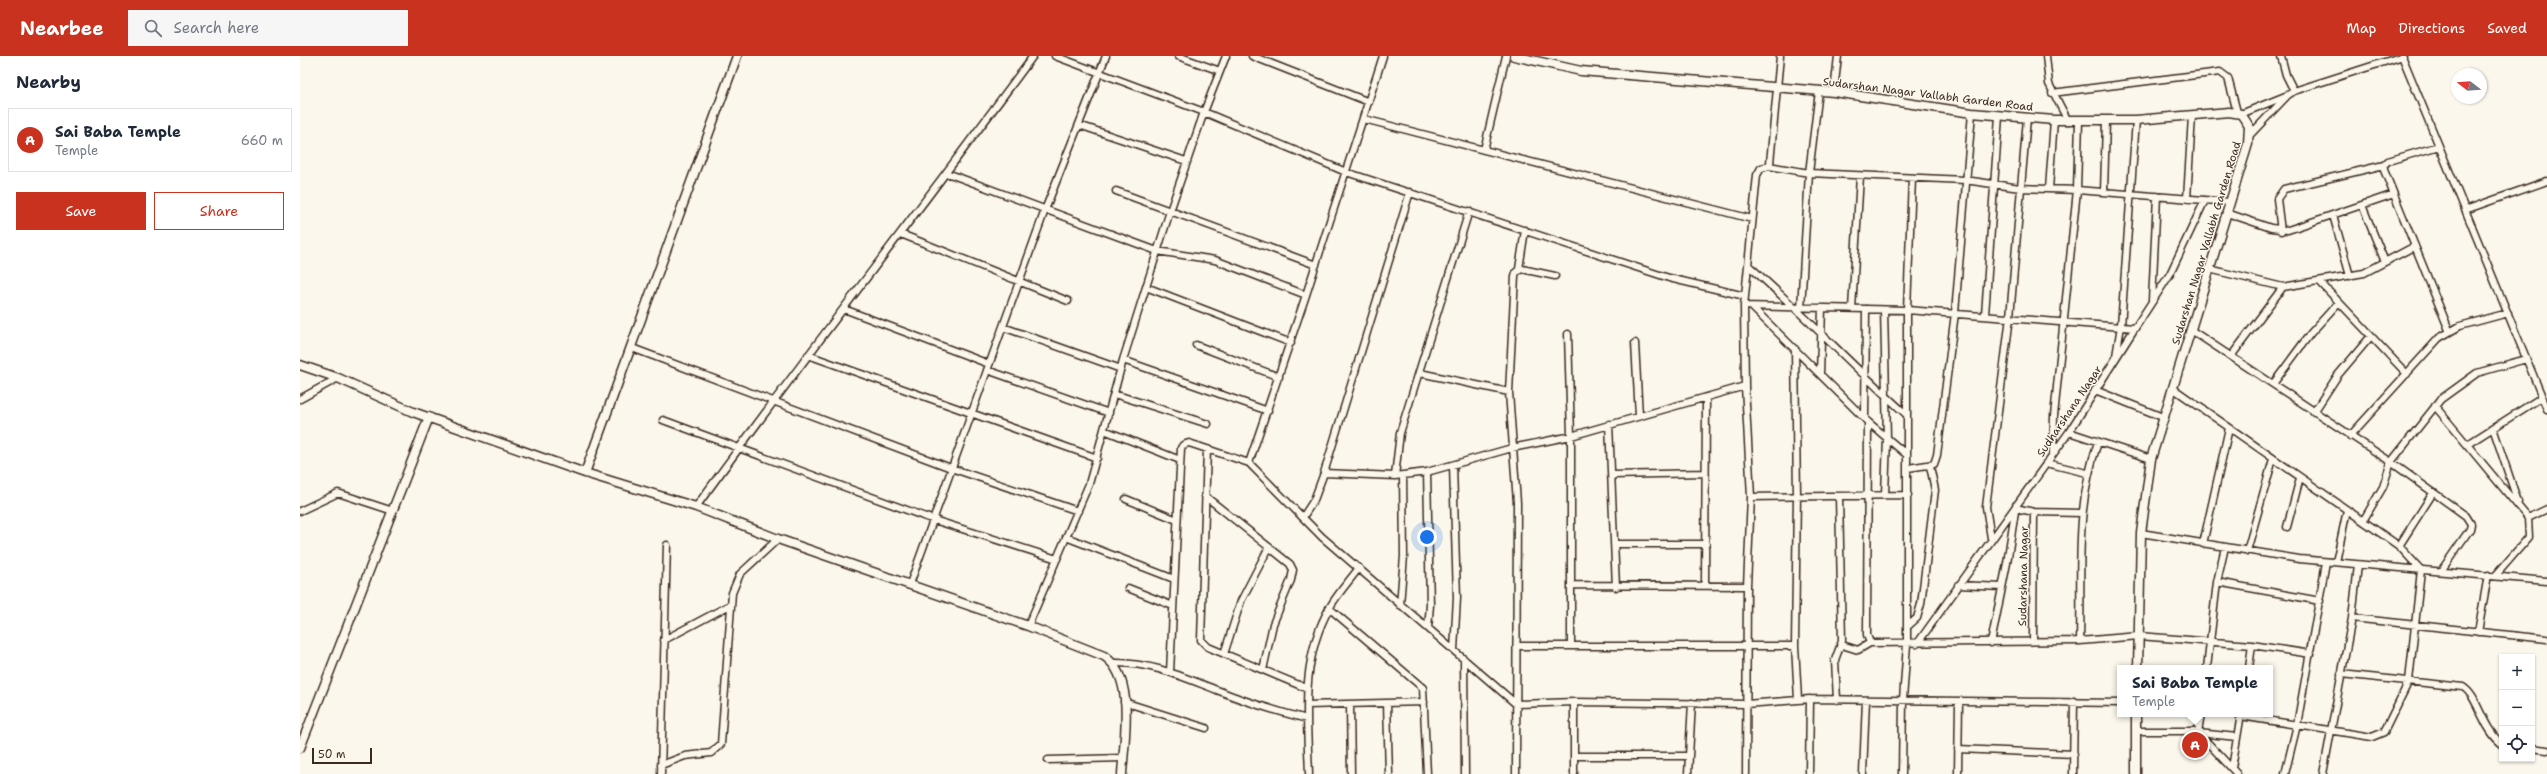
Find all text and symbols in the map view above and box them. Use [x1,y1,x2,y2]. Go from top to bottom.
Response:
search box [128,10,408,46]
text: Nearbee [20,16,104,41]
icon: search [142,17,164,39]
text: Search here [174,18,259,38]
text: Map [2347,19,2377,37]
text: Directions [2399,19,2465,37]
text: Saved [2487,19,2527,37]
north arrow [2451,68,2487,104]
text: Nearby [16,71,81,93]
street label: Sudarshan Nagar Vallabh Garden Road [1822,74,2034,115]
text: Sai Baba Temple [55,122,181,142]
text: A [25,132,35,149]
text: 660 m [241,132,283,149]
street label: Sudarshan Nagar Vallabh Garden Road [2168,140,2245,347]
text: Temple [55,142,98,159]
button: Save [16,192,146,230]
button: Share [154,192,284,230]
street label: Sudharshana Nagar [2033,363,2106,460]
street label: Sudarshana Nagar [2015,526,2032,626]
your location [1417,527,1437,547]
map controls [2499,654,2535,762]
button: + [2499,654,2535,690]
popup [2117,665,2273,717]
text: Sai Baba Temple [2132,673,2258,693]
button: − [2499,690,2535,726]
text: Temple [2132,693,2175,710]
button: locate [2499,726,2535,762]
pin: A [2182,730,2208,760]
scale bar [312,746,372,765]
text: 50 m [318,747,346,762]

